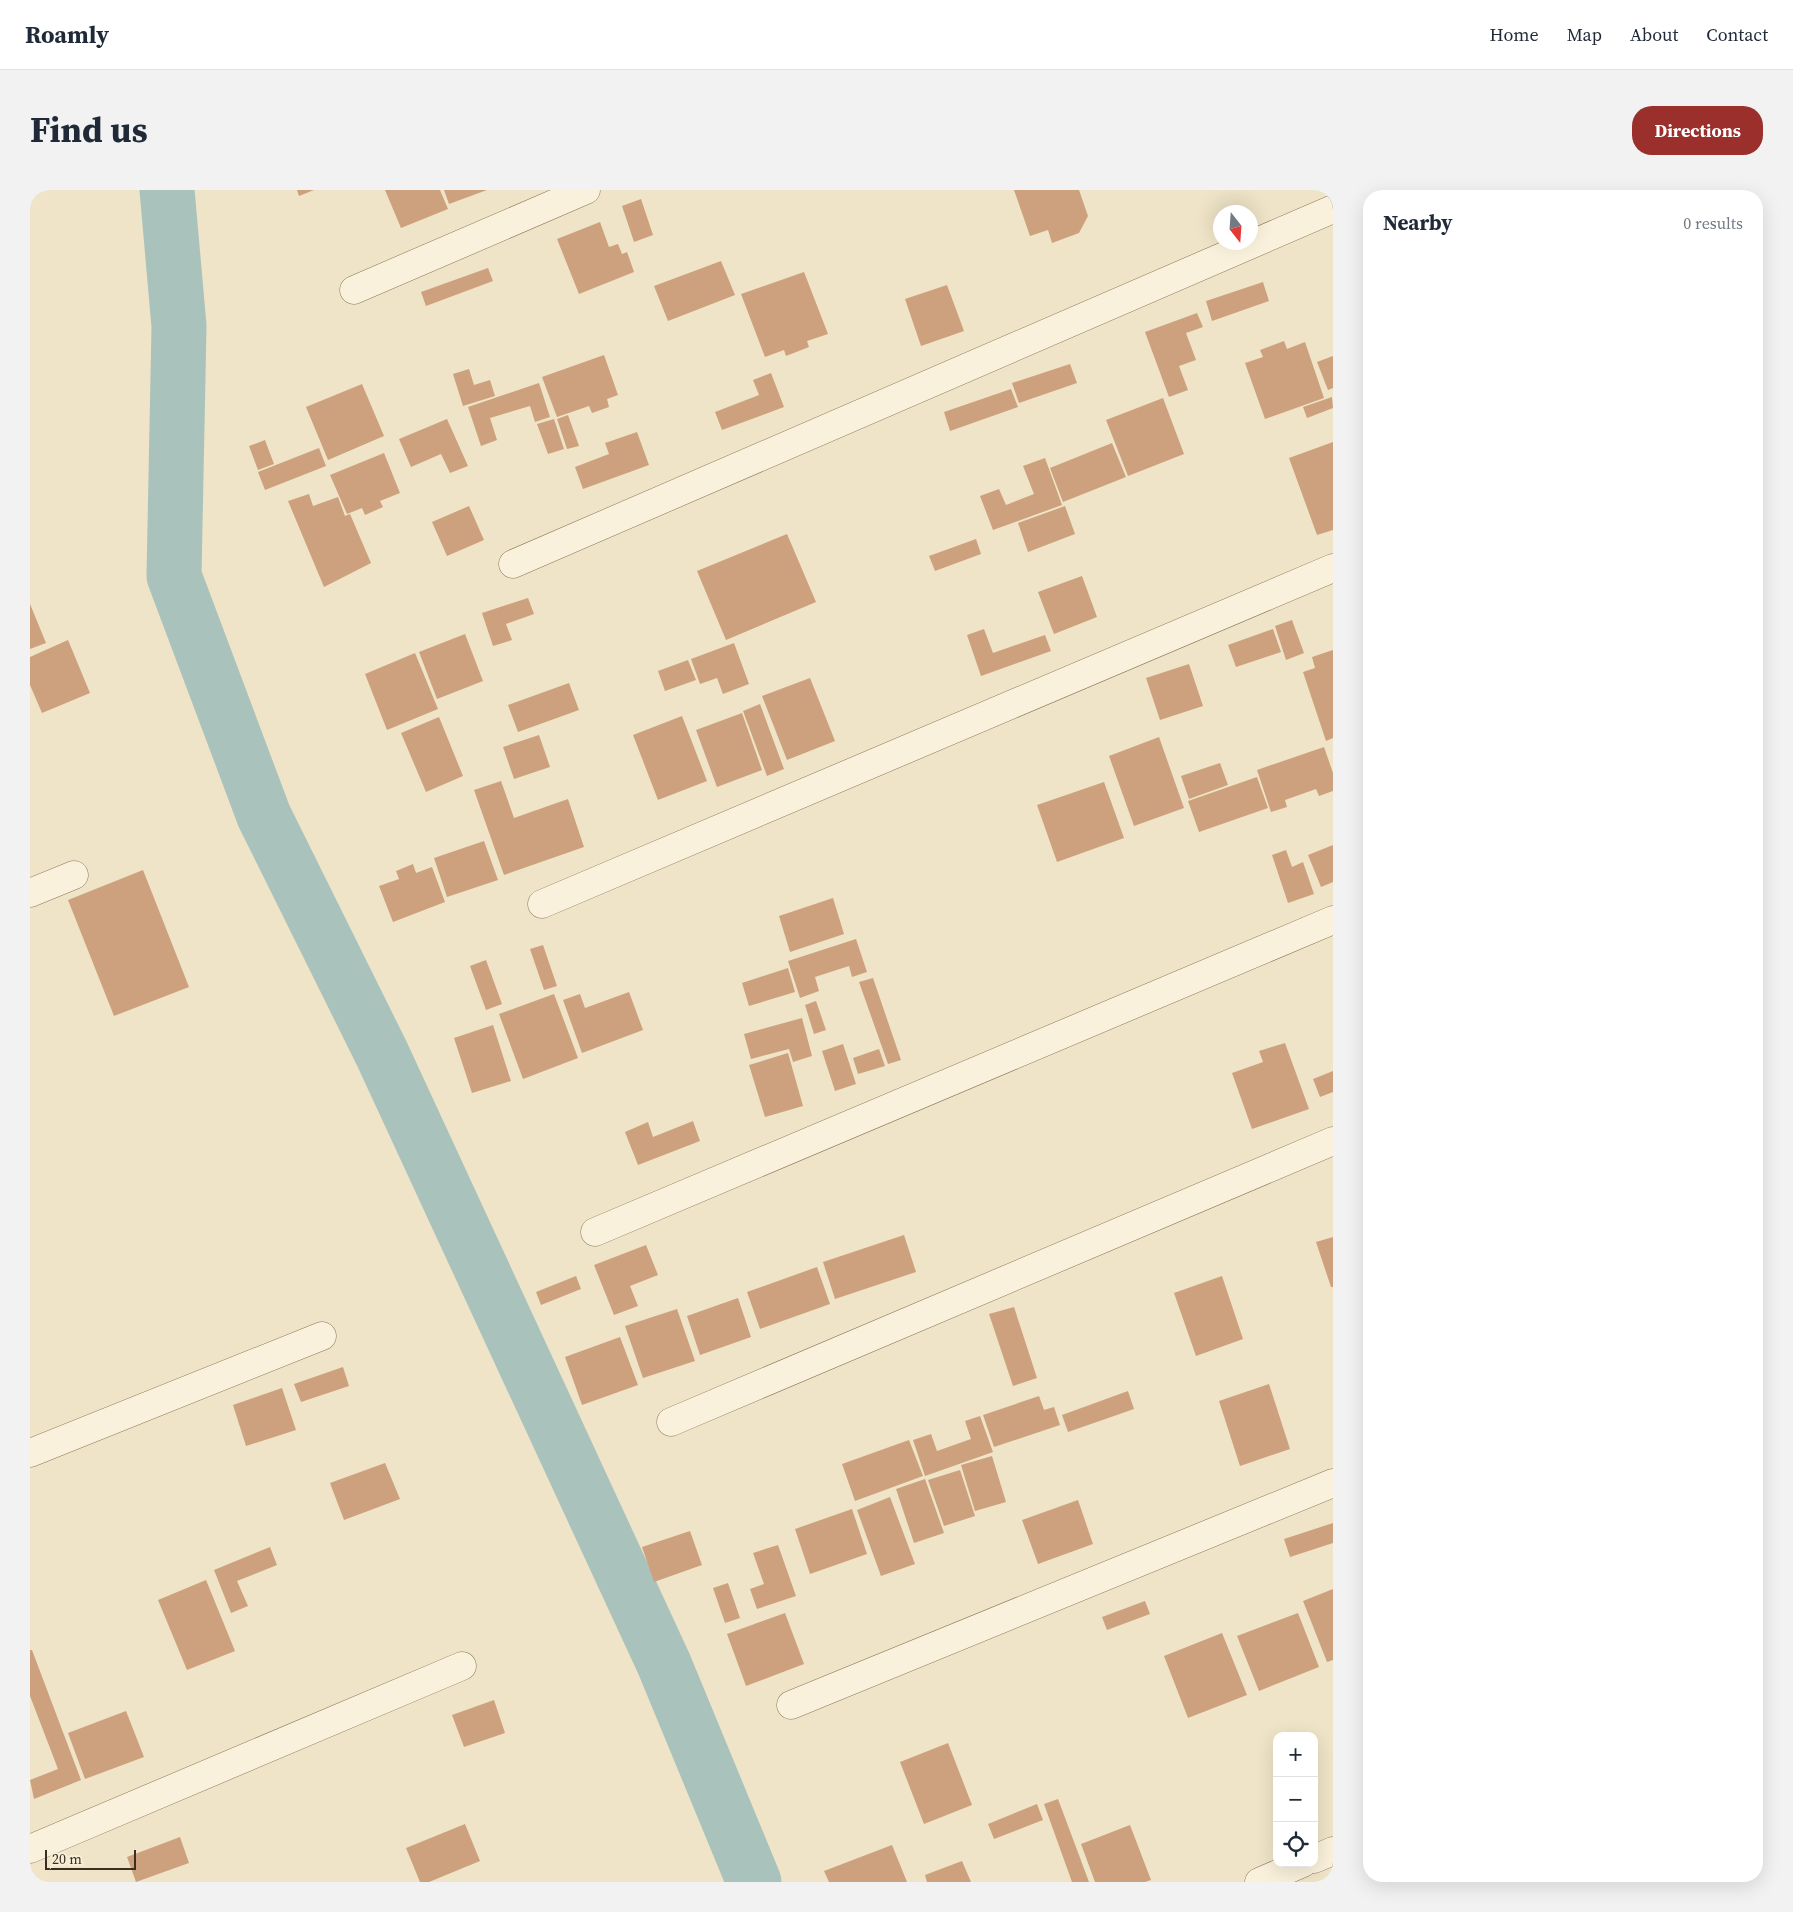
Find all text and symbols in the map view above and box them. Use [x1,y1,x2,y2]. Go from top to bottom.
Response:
text: Roamly [25,18,109,51]
text: Home [1490,22,1539,47]
text: Map [1567,22,1602,47]
text: About [1630,22,1678,47]
text: Contact [1706,22,1768,47]
text: Find us [30,106,148,154]
button: Directions [1632,106,1763,155]
north arrow [1213,205,1258,250]
text: Nearby [1383,208,1453,237]
text: 0 results [1683,212,1743,234]
map controls [1273,1732,1318,1867]
button: + [1273,1732,1318,1777]
button: − [1273,1777,1318,1822]
button: locate [1273,1822,1318,1867]
scale bar [45,1847,136,1870]
text: 20 m [52,1849,82,1869]

